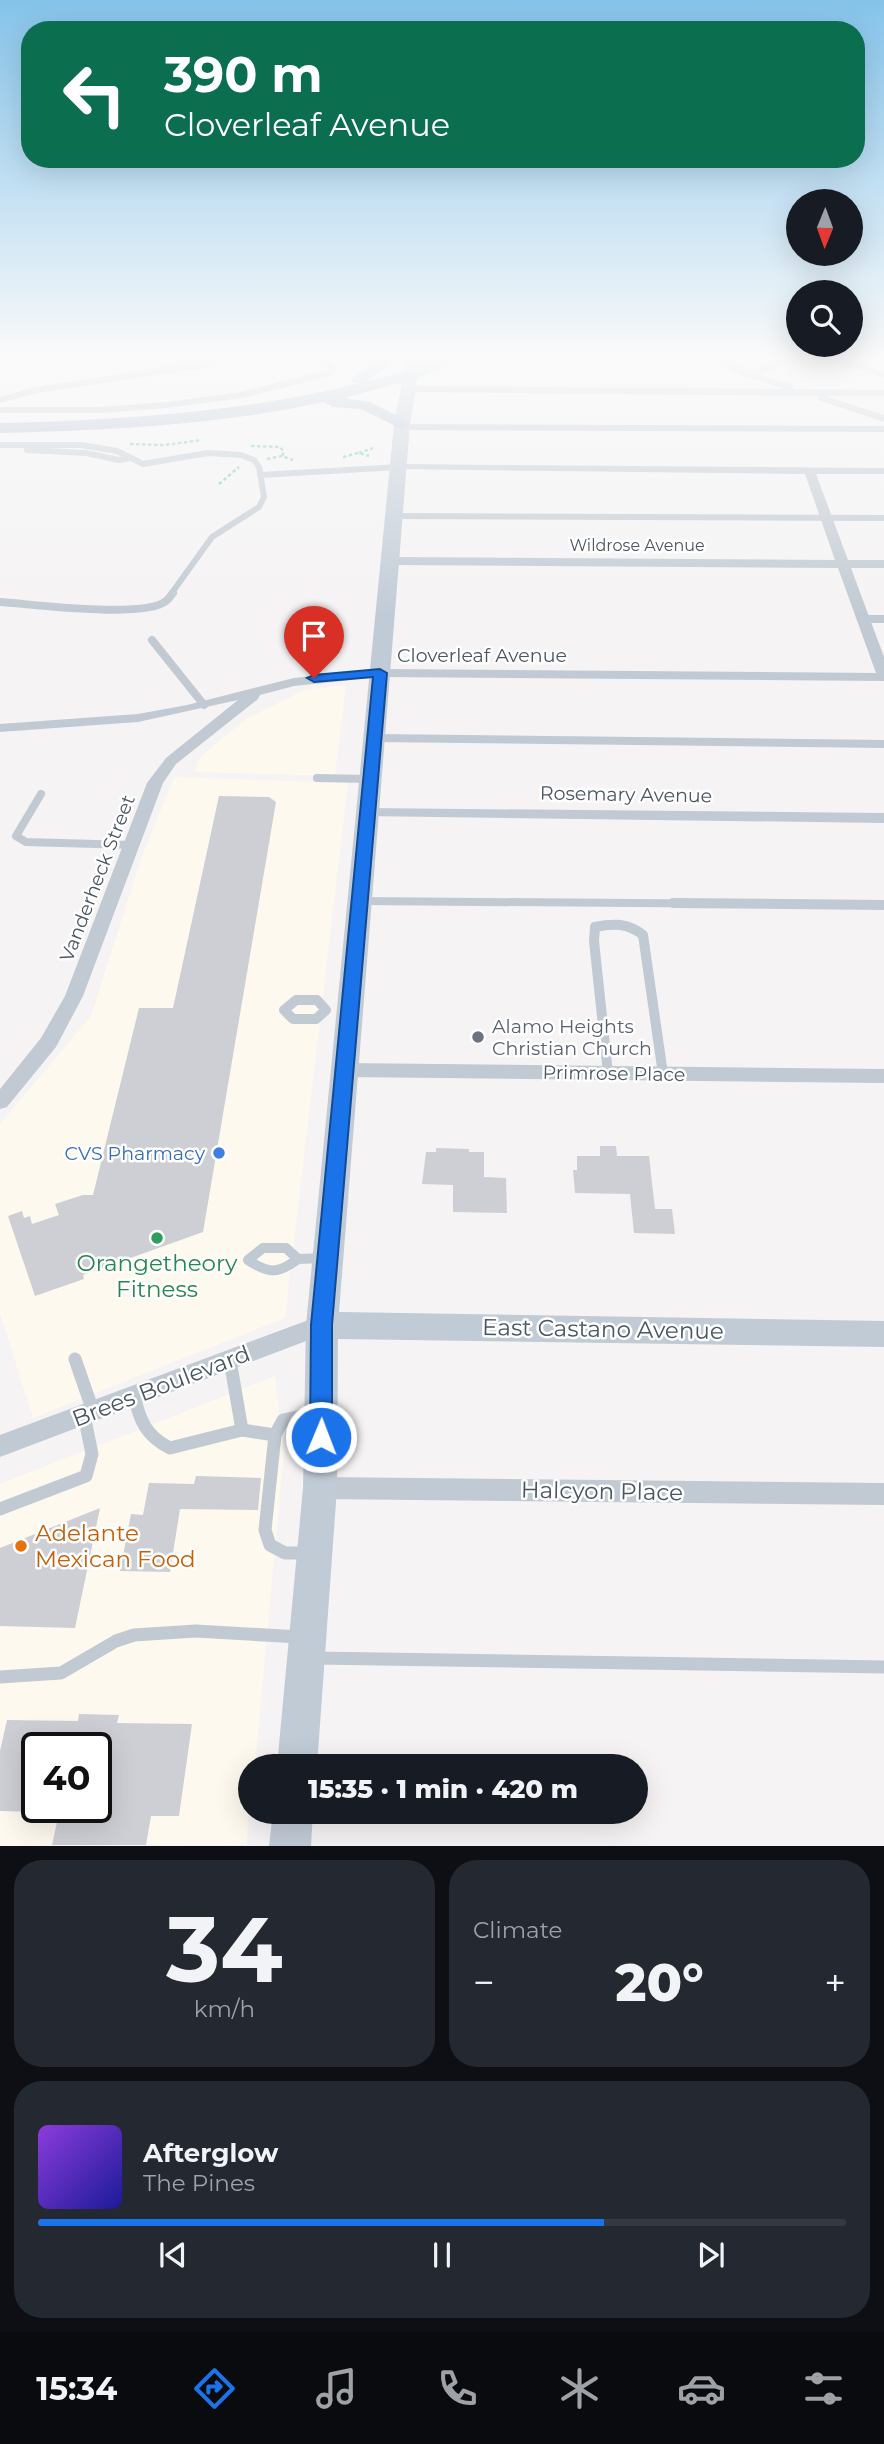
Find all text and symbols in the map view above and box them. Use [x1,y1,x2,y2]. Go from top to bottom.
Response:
text: 390 m [164,45,323,104]
icon: left [49,49,140,140]
text: Cloverleaf Avenue [164,105,450,144]
north arrow [786,189,863,266]
map controls [786,189,863,357]
button: search [786,280,863,357]
street label: Wildrose Avenue [569,536,705,555]
pin [284,606,344,678]
icon: arrive [295,617,333,655]
street label: Cloverleaf Avenue [397,644,567,667]
street label: Rosemary Avenue [540,781,712,808]
street label: Vanderheck Street [55,791,140,965]
place label: Alamo Heights Christian Church [492,1015,652,1060]
marker: Alamo Heights Christian Church [470,1029,486,1045]
street label: Primrose Place [542,1061,686,1086]
place label: CVS Pharmacy [65,1142,206,1165]
marker: CVS Pharmacy [211,1145,227,1161]
marker: Orangetheory Fitness [149,1230,165,1246]
place label: Orangetheory Fitness [76,1249,238,1303]
street label: East Castano Avenue [482,1313,724,1345]
street label: Brees Boulevard [68,1339,254,1433]
position arrow [284,1400,358,1474]
street label: Halcyon Place [521,1476,683,1506]
place label: Adelante Mexican Food [35,1519,196,1573]
marker: Adelante Mexican Food [13,1538,29,1554]
speed limit sign: 40 [21,1732,112,1823]
text: 15:35 · 1 min · 420 m [308,1773,578,1805]
text: 34 [166,1894,283,2005]
text: Climate [473,1916,562,1944]
text: 20° [615,1951,704,2014]
text: − [473,1959,495,2006]
text: + [824,1959,846,2006]
text: km/h [194,1995,255,2023]
text: Afterglow [143,2137,278,2169]
text: The Pines [143,2169,255,2197]
icon: previous [154,2236,192,2274]
icon: pause [423,2236,461,2274]
icon: next [692,2236,730,2274]
icon: directions [190,2364,239,2413]
icon: music [312,2364,361,2413]
icon: phone [433,2364,482,2413]
icon: climate [555,2364,604,2413]
icon: car [677,2364,726,2413]
icon: filters [799,2364,848,2413]
text: 15:34 [36,2369,117,2408]

